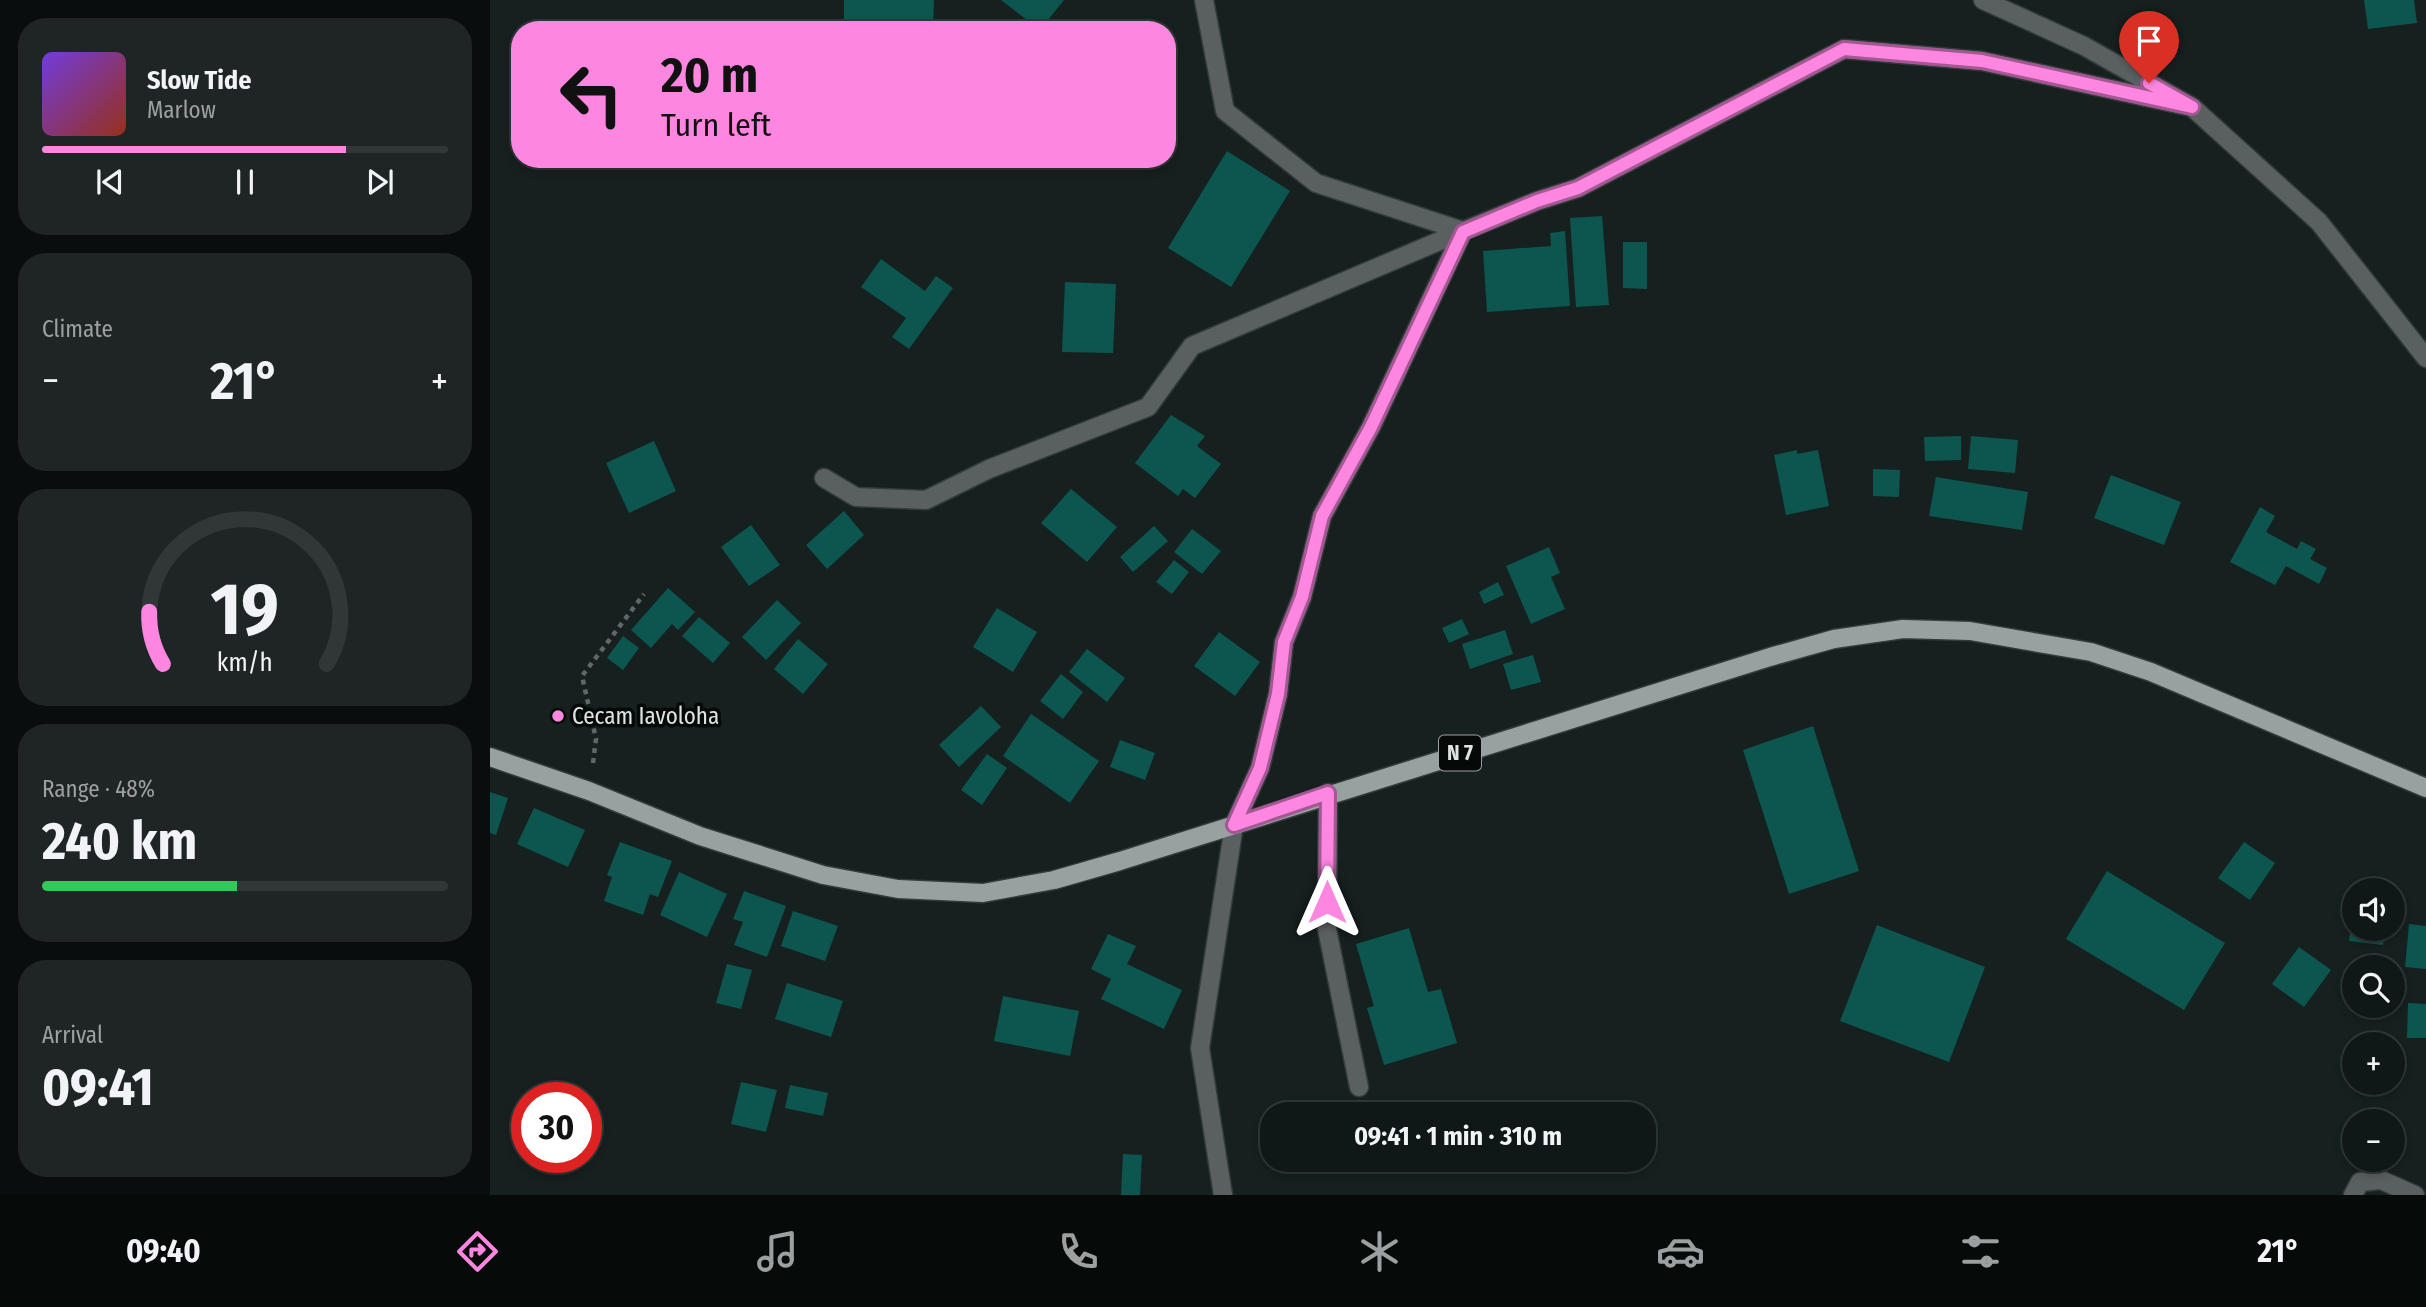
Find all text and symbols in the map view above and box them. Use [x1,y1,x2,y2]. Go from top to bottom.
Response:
pin [2119,11,2179,83]
icon: arrive [2130,22,2168,60]
text: 20 m [661,46,758,105]
icon: left [546,49,637,140]
text: Slow Tide [147,65,251,96]
text: Marlow [147,96,216,124]
text: Turn left [661,106,771,144]
icon: previous [91,163,129,201]
icon: pause [226,163,264,201]
icon: next [361,163,399,201]
text: Climate [42,315,113,343]
text: 21° [210,350,280,413]
text: − [42,358,59,404]
text: + [431,358,448,404]
text: 19 [211,566,279,653]
text: km/h [217,647,273,677]
place label: Cecam Iavoloha [572,702,719,730]
marker: Cecam Iavoloha [550,708,566,724]
road number: N 7 [1439,736,1481,770]
text: Range · 48% [42,775,155,803]
text: 240 km [42,810,197,873]
position arrow [1290,865,1364,939]
map controls [2342,878,2405,1172]
button: sound [2342,878,2405,941]
button: search [2342,955,2405,1018]
text: Arrival [42,1021,103,1049]
button: + [2342,1032,2405,1095]
text: 09:41 [42,1056,154,1119]
speed limit sign: 30 [511,1082,602,1173]
button: − [2342,1109,2405,1172]
text: 09:41 · 1 min · 310 m [1354,1121,1562,1152]
icon: directions [453,1227,502,1276]
icon: music [753,1227,802,1276]
icon: phone [1054,1227,1103,1276]
icon: climate [1355,1227,1404,1276]
icon: car [1656,1227,1705,1276]
icon: filters [1956,1227,2005,1276]
text: 09:40 [126,1232,201,1270]
text: 21° [2257,1232,2300,1270]

